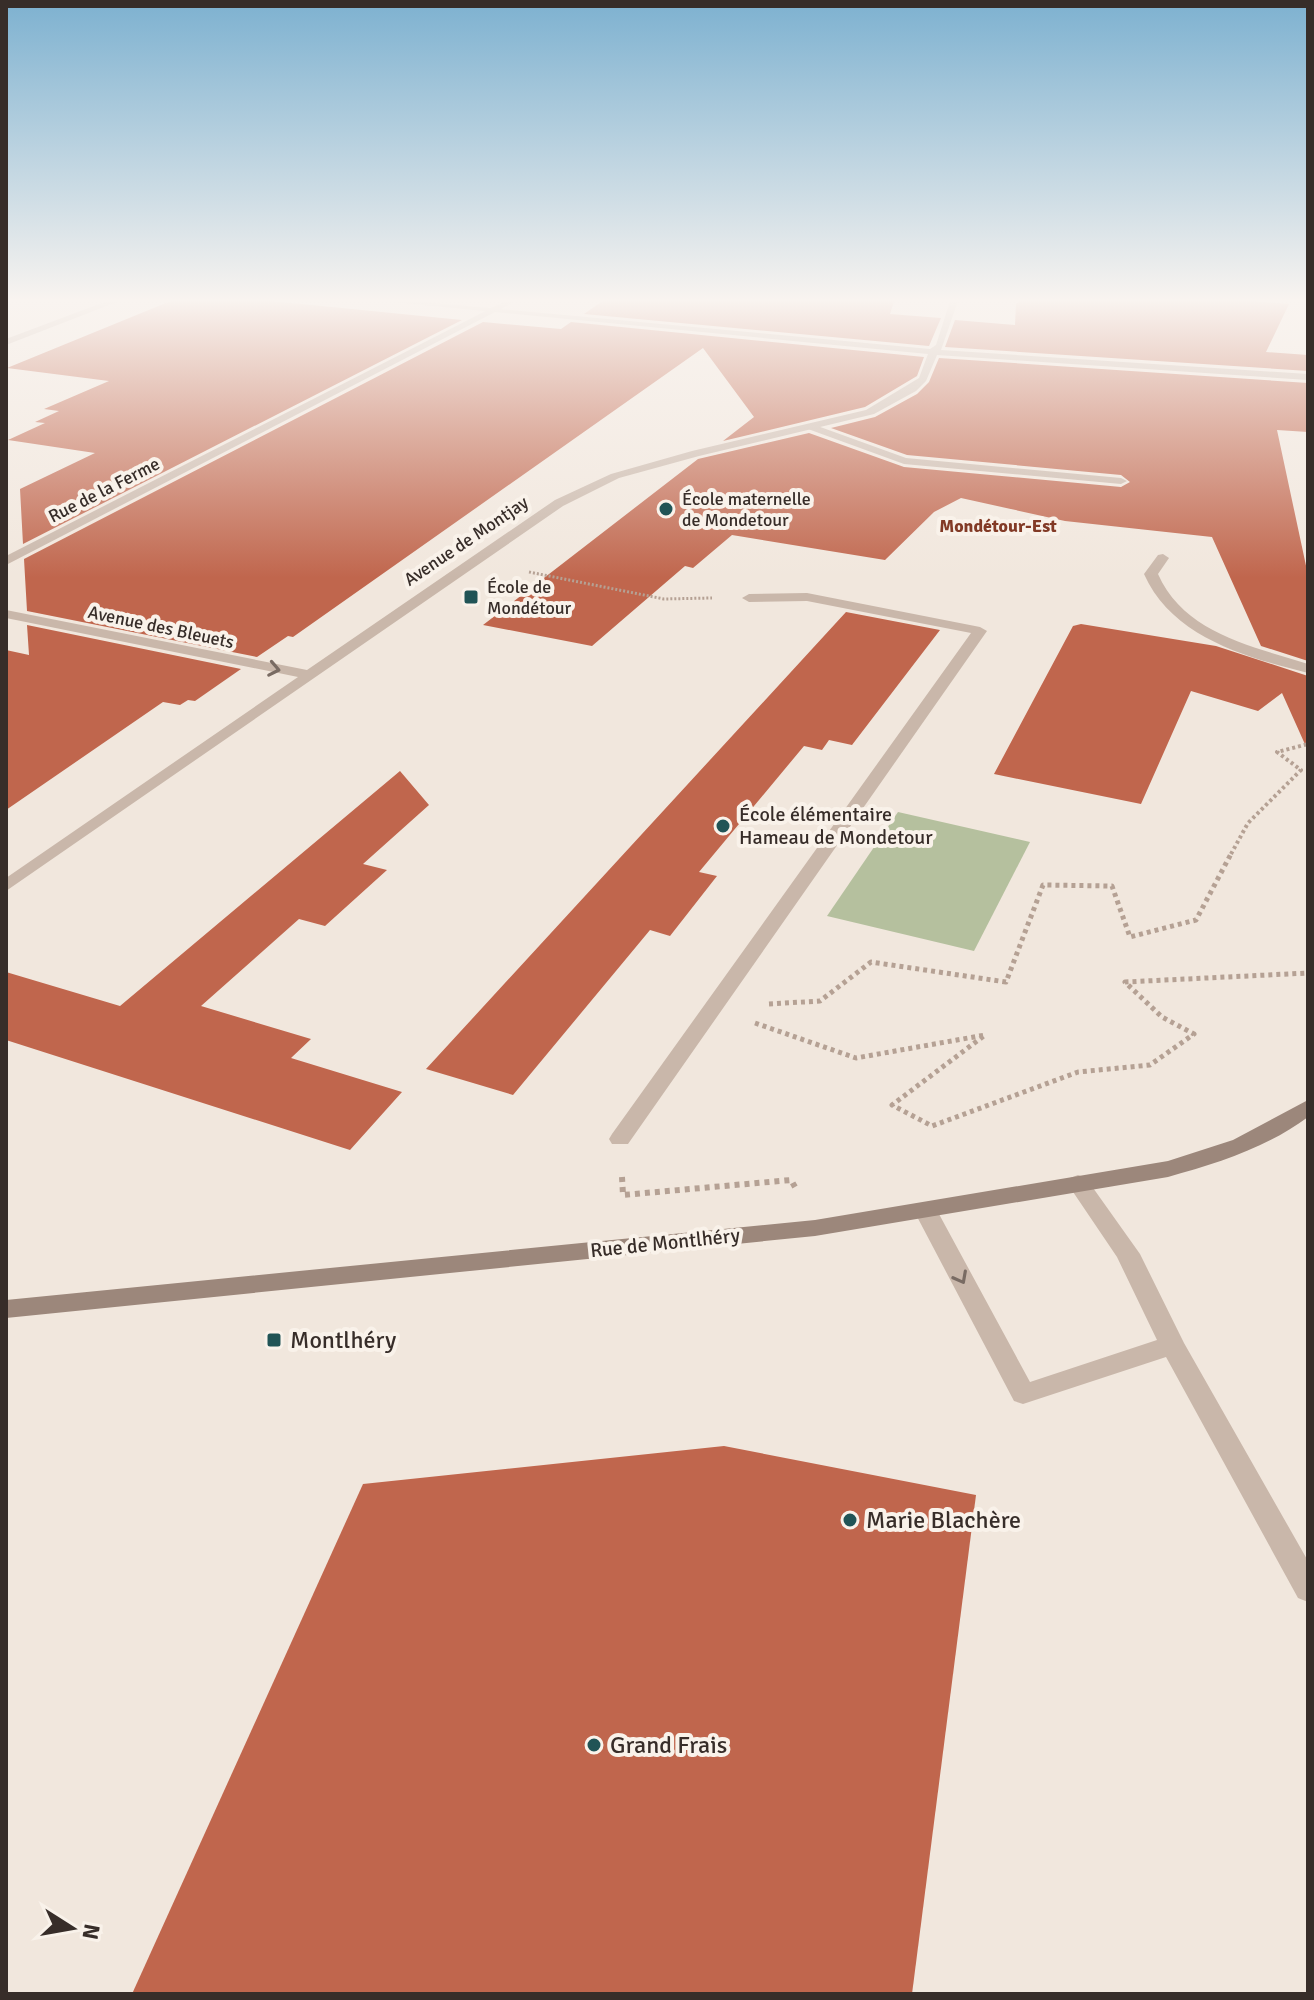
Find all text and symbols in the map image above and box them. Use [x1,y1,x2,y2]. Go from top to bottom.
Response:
street label: Rue de la Ferme [45,453,163,527]
place label: École maternelle de Mondetour [682,488,811,531]
street label: Avenue de Montjay [400,491,533,591]
marker: École maternelle de Mondetour [657,500,675,518]
district label: Mondétour-Est [939,515,1057,537]
place label: École de Mondétour [487,576,572,619]
marker: École de Mondétour [462,588,480,606]
street label: Avenue des Bleuets [86,601,236,653]
one-way arrow [268,660,281,677]
place label: École élémentaire Hameau de Mondetour [739,802,933,850]
marker: École élémentaire Hameau de Mondetour [714,817,732,835]
street label: Rue de Montlhéry [589,1223,742,1263]
one-way arrow [952,1269,967,1284]
place label: Montlhéry [290,1325,396,1355]
marker: Montlhéry [265,1331,283,1349]
place label: Marie Blachère [866,1505,1021,1535]
marker: Marie Blachère [841,1511,859,1529]
place label: Grand Frais [610,1730,727,1760]
marker: Grand Frais [585,1736,603,1754]
north arrow [32,1888,112,1968]
text: N [76,1922,106,1942]

